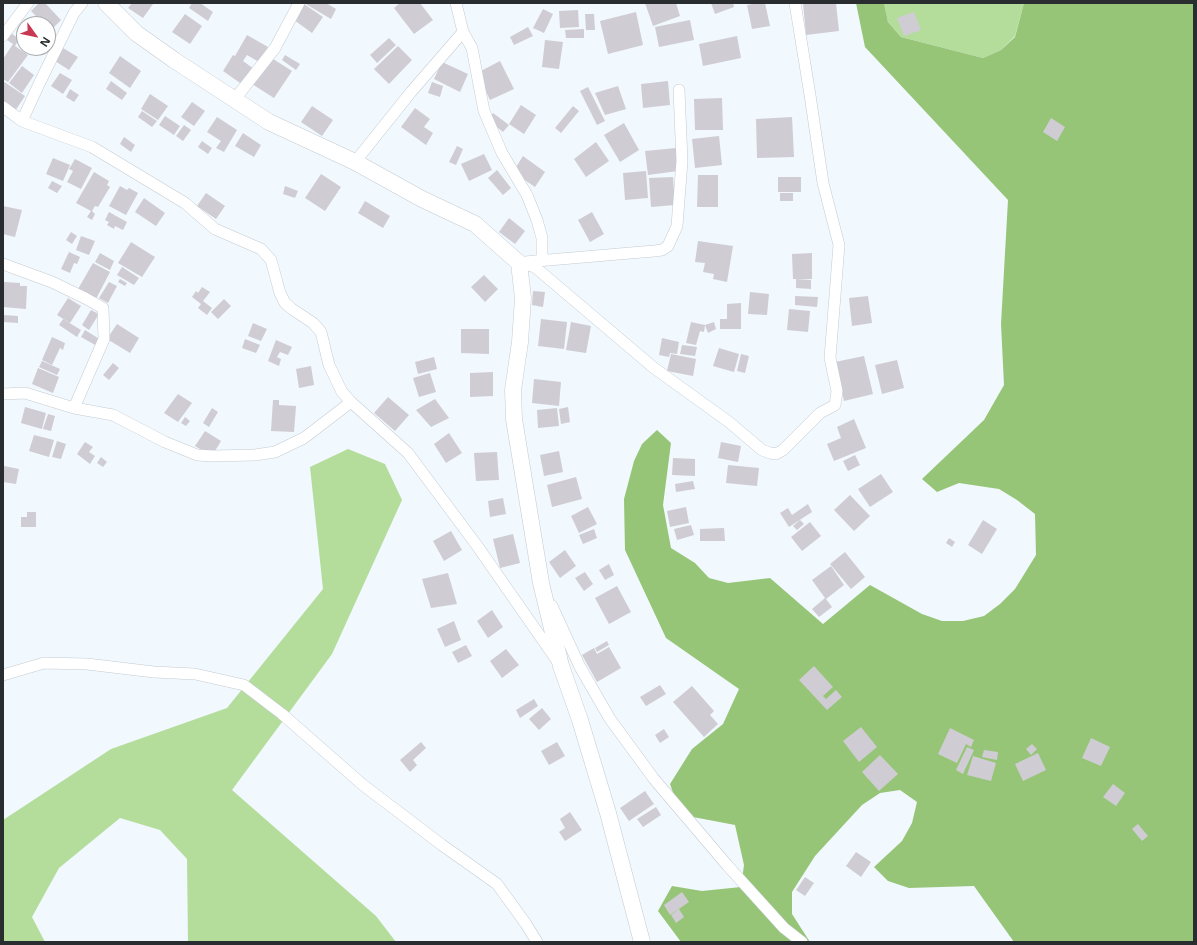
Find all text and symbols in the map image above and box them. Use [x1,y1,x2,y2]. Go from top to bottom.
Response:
north arrow [16,16,56,56]
text: N [37,34,54,50]

